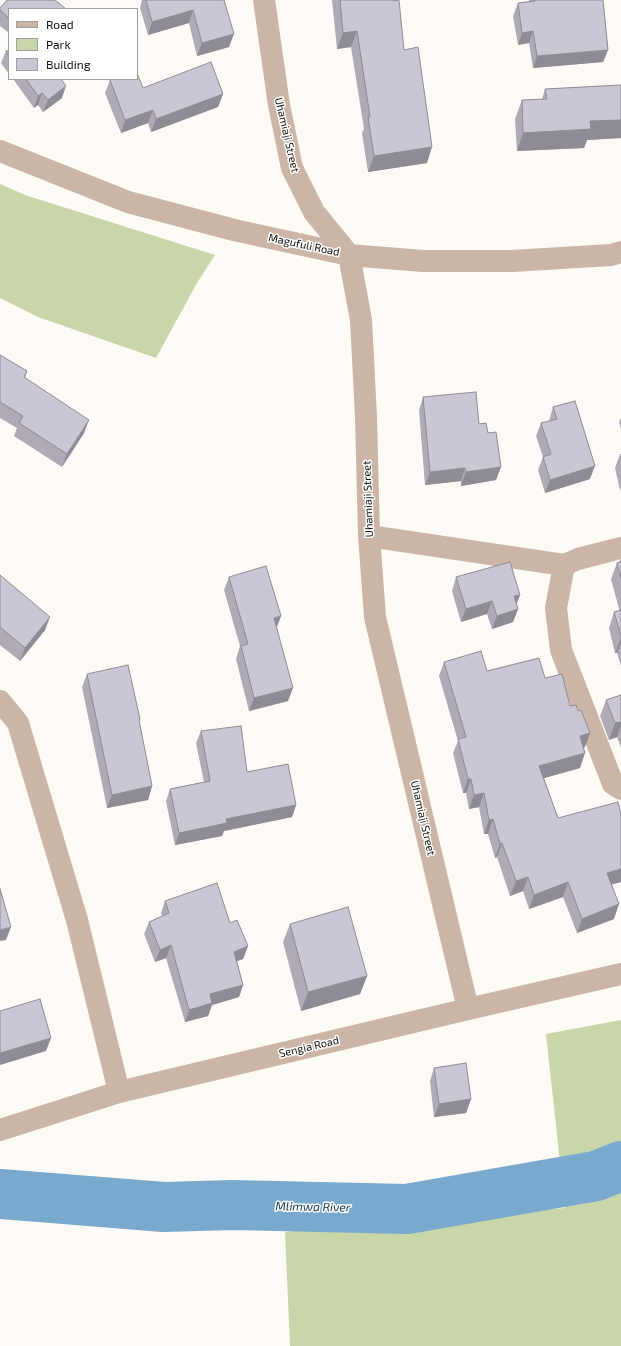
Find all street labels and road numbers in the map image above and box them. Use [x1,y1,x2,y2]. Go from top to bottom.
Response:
street label: Uhamiaji Street [272,96,302,174]
street label: Magufuli Road [267,231,341,259]
street label: Uhamiaji Street [360,460,376,538]
street label: Uhamiaji Street [408,779,438,857]
street label: Sengia Road [278,1034,340,1060]

